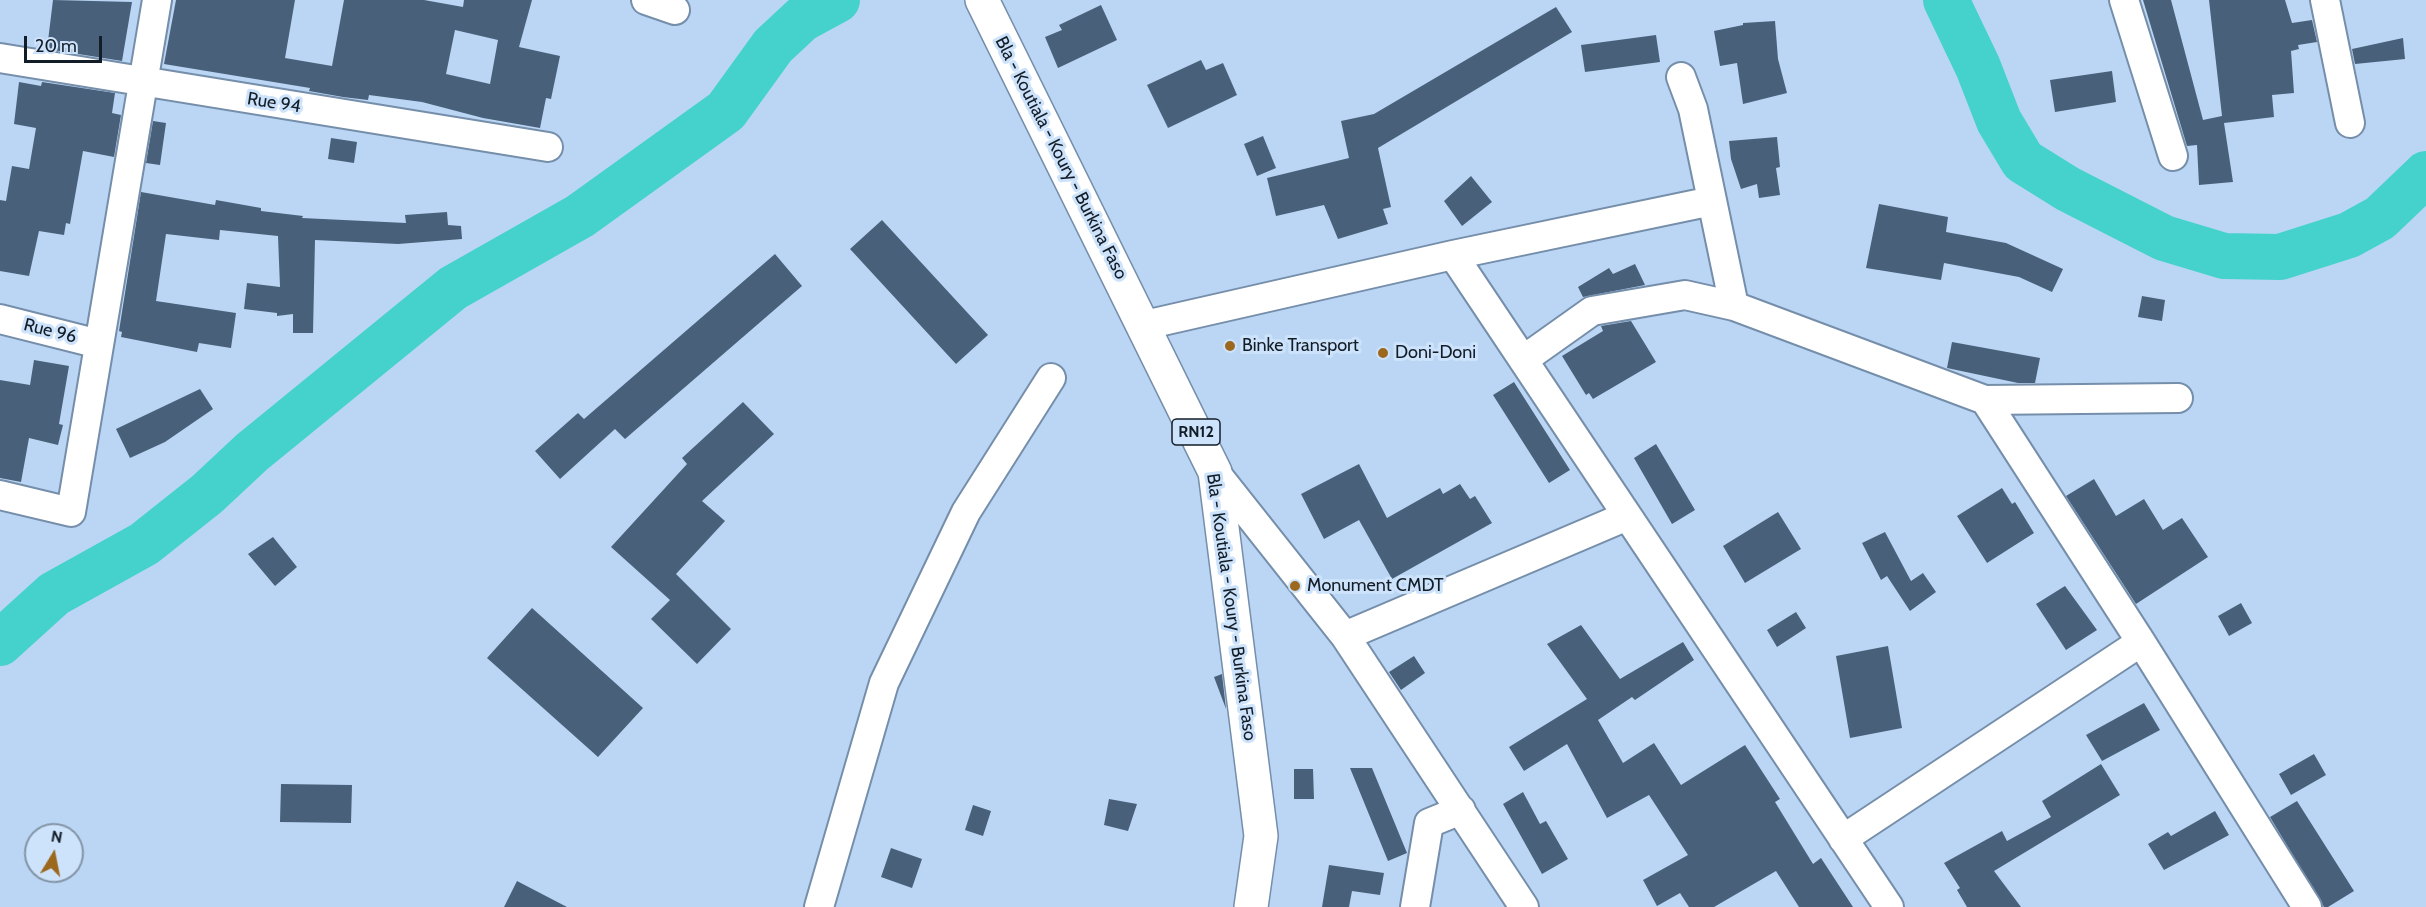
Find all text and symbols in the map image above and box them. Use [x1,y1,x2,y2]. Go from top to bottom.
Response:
scale bar [27,24,105,62]
street label: Bla - Koutiala - Koury - Burkina Faso [990,33,1132,283]
text: 20 m [35,35,77,57]
street label: Rue 94 [246,88,302,118]
street label: Rue 96 [21,314,79,348]
place label: Binke Transport [1242,335,1359,357]
marker: Binke Transport [1223,339,1237,353]
place label: Doni-Doni [1395,342,1476,364]
marker: Doni-Doni [1376,346,1390,360]
road number: RN12 [1172,419,1220,445]
street label: Bla - Koutiala - Koury - Burkina Faso [1202,472,1260,742]
place label: Monument CMDT [1307,575,1444,597]
marker: Monument CMDT [1288,579,1302,593]
north arrow [24,823,84,883]
text: N [50,826,64,847]

